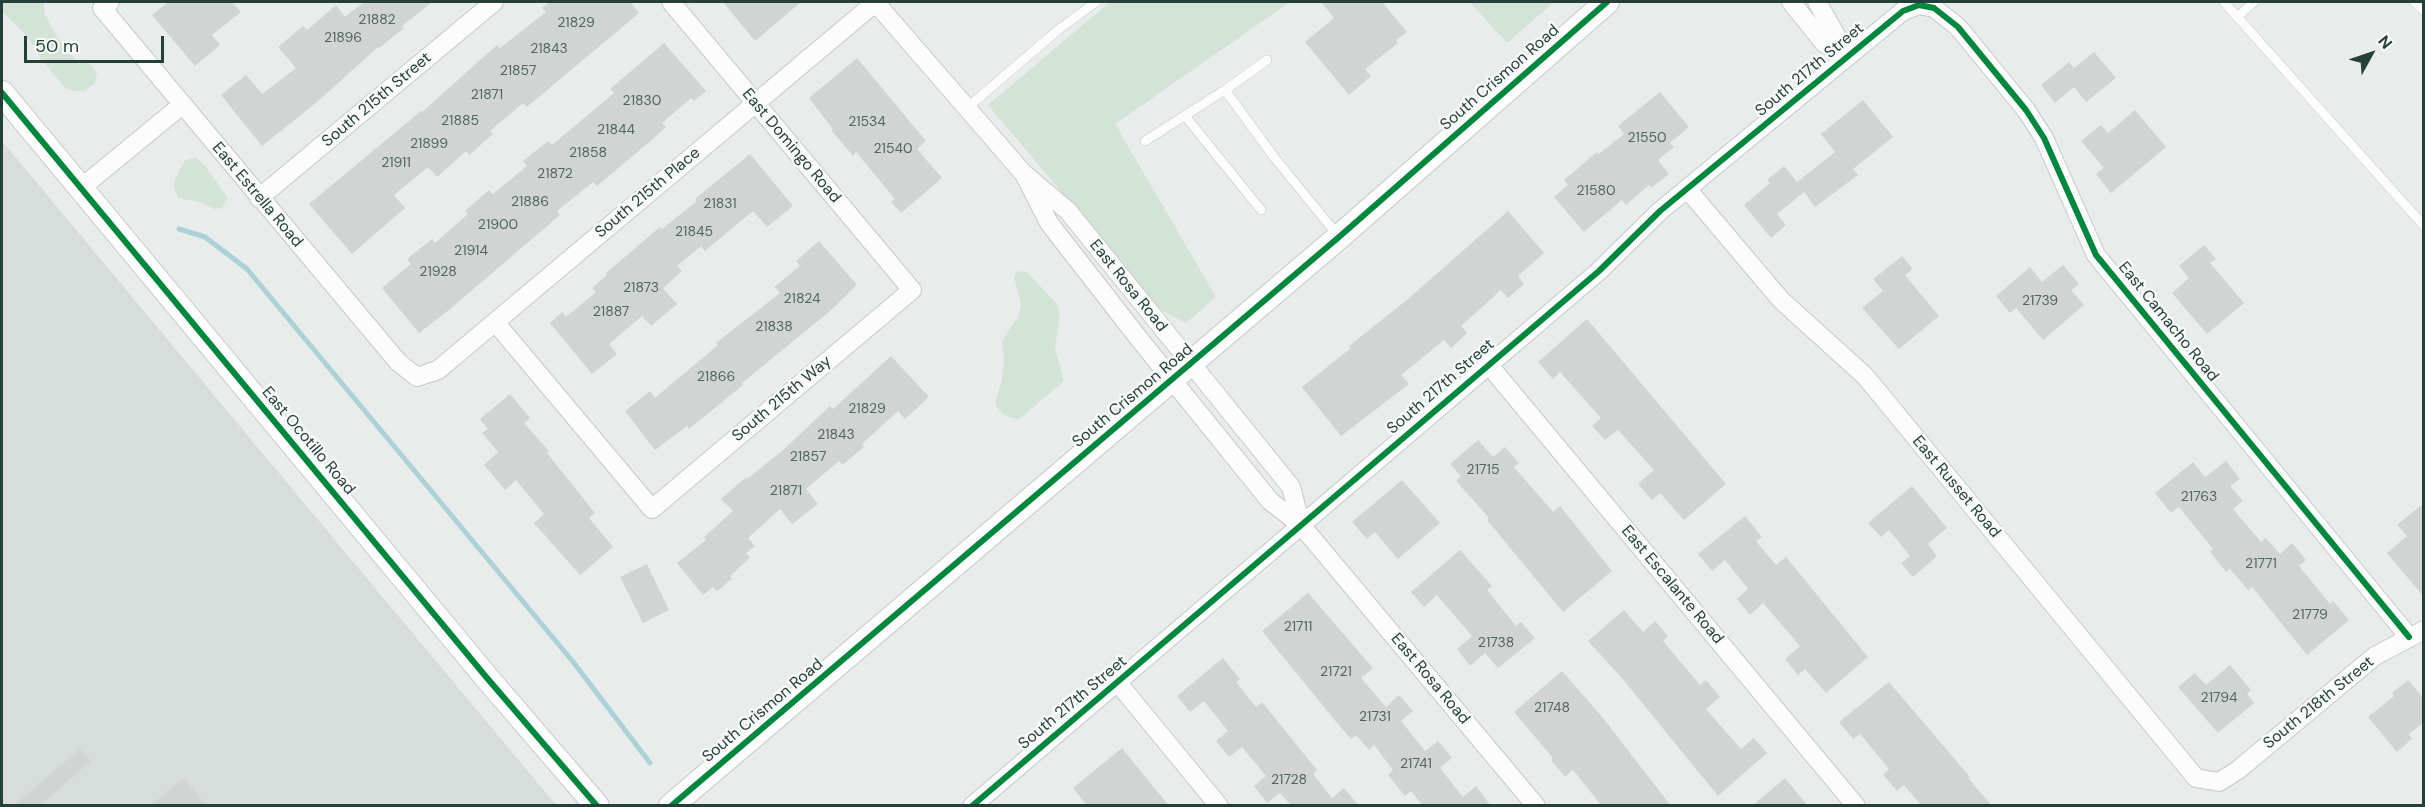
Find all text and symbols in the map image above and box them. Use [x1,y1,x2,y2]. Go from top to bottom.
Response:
house number: 21882 [358,12,396,28]
house number: 21829 [557,15,595,31]
street label: South 217th Street [1752,19,1868,121]
street label: South Crismon Road [1437,21,1563,135]
scale bar [27,24,166,62]
north arrow [2341,24,2401,84]
house number: 21896 [324,30,362,46]
text: N [2373,31,2397,53]
text: 50 m [35,34,79,58]
house number: 21843 [530,41,568,57]
street label: South 215th Street [318,49,436,151]
house number: 21857 [500,63,536,79]
street label: East Domingo Road [738,85,844,207]
house number: 21871 [471,87,503,103]
house number: 21830 [623,93,661,109]
house number: 21885 [441,113,479,129]
house number: 21534 [848,114,886,130]
house number: 21844 [597,122,635,138]
house number: 21550 [1627,130,1667,146]
house number: 21899 [410,136,448,152]
street label: East Estrella Road [208,139,306,251]
house number: 21540 [873,141,913,157]
street label: South 215th Place [592,143,704,243]
house number: 21858 [569,145,607,161]
house number: 21911 [381,155,411,171]
house number: 21872 [537,166,573,182]
house number: 21580 [1576,183,1616,199]
house number: 21886 [511,194,549,210]
house number: 21831 [703,196,737,212]
house number: 21900 [478,217,518,233]
house number: 21845 [675,224,713,240]
street label: East Rosa Road [1085,236,1171,336]
house number: 21914 [454,243,488,259]
street label: East Camacho Road [2114,258,2222,386]
house number: 21928 [419,264,457,280]
house number: 21873 [623,280,659,296]
house number: 21824 [783,291,821,307]
house number: 21739 [2022,293,2058,309]
house number: 21887 [593,304,629,320]
house number: 21838 [755,319,793,335]
street label: South 217th Street [1384,335,1498,439]
street label: South Crismon Road [1069,340,1197,452]
street label: South 215th Way [729,352,835,446]
house number: 21866 [697,369,735,385]
street label: East Ocotillo Road [257,383,359,499]
house number: 21829 [848,401,886,417]
house number: 21843 [817,427,855,443]
street label: East Russet Road [1908,432,2004,542]
house number: 21857 [790,449,826,465]
house number: 21715 [1467,462,1499,478]
house number: 21871 [770,483,802,499]
house number: 21763 [2181,489,2217,505]
street label: East Escalante Road [1617,522,1727,648]
house number: 21771 [2245,556,2277,572]
house number: 21779 [2292,607,2328,623]
house number: 21711 [1284,619,1312,635]
street label: East Rosa Road [1386,630,1474,728]
house number: 21738 [1478,635,1514,651]
street label: South 217th Street [1015,652,1131,754]
street label: South 218th Street [2260,653,2378,753]
street label: South Crismon Road [699,655,827,767]
house number: 21721 [1320,664,1352,680]
house number: 21794 [2201,690,2237,706]
house number: 21748 [1534,700,1570,716]
house number: 21731 [1359,709,1391,725]
house number: 21741 [1400,756,1432,772]
house number: 21728 [1271,772,1307,788]

